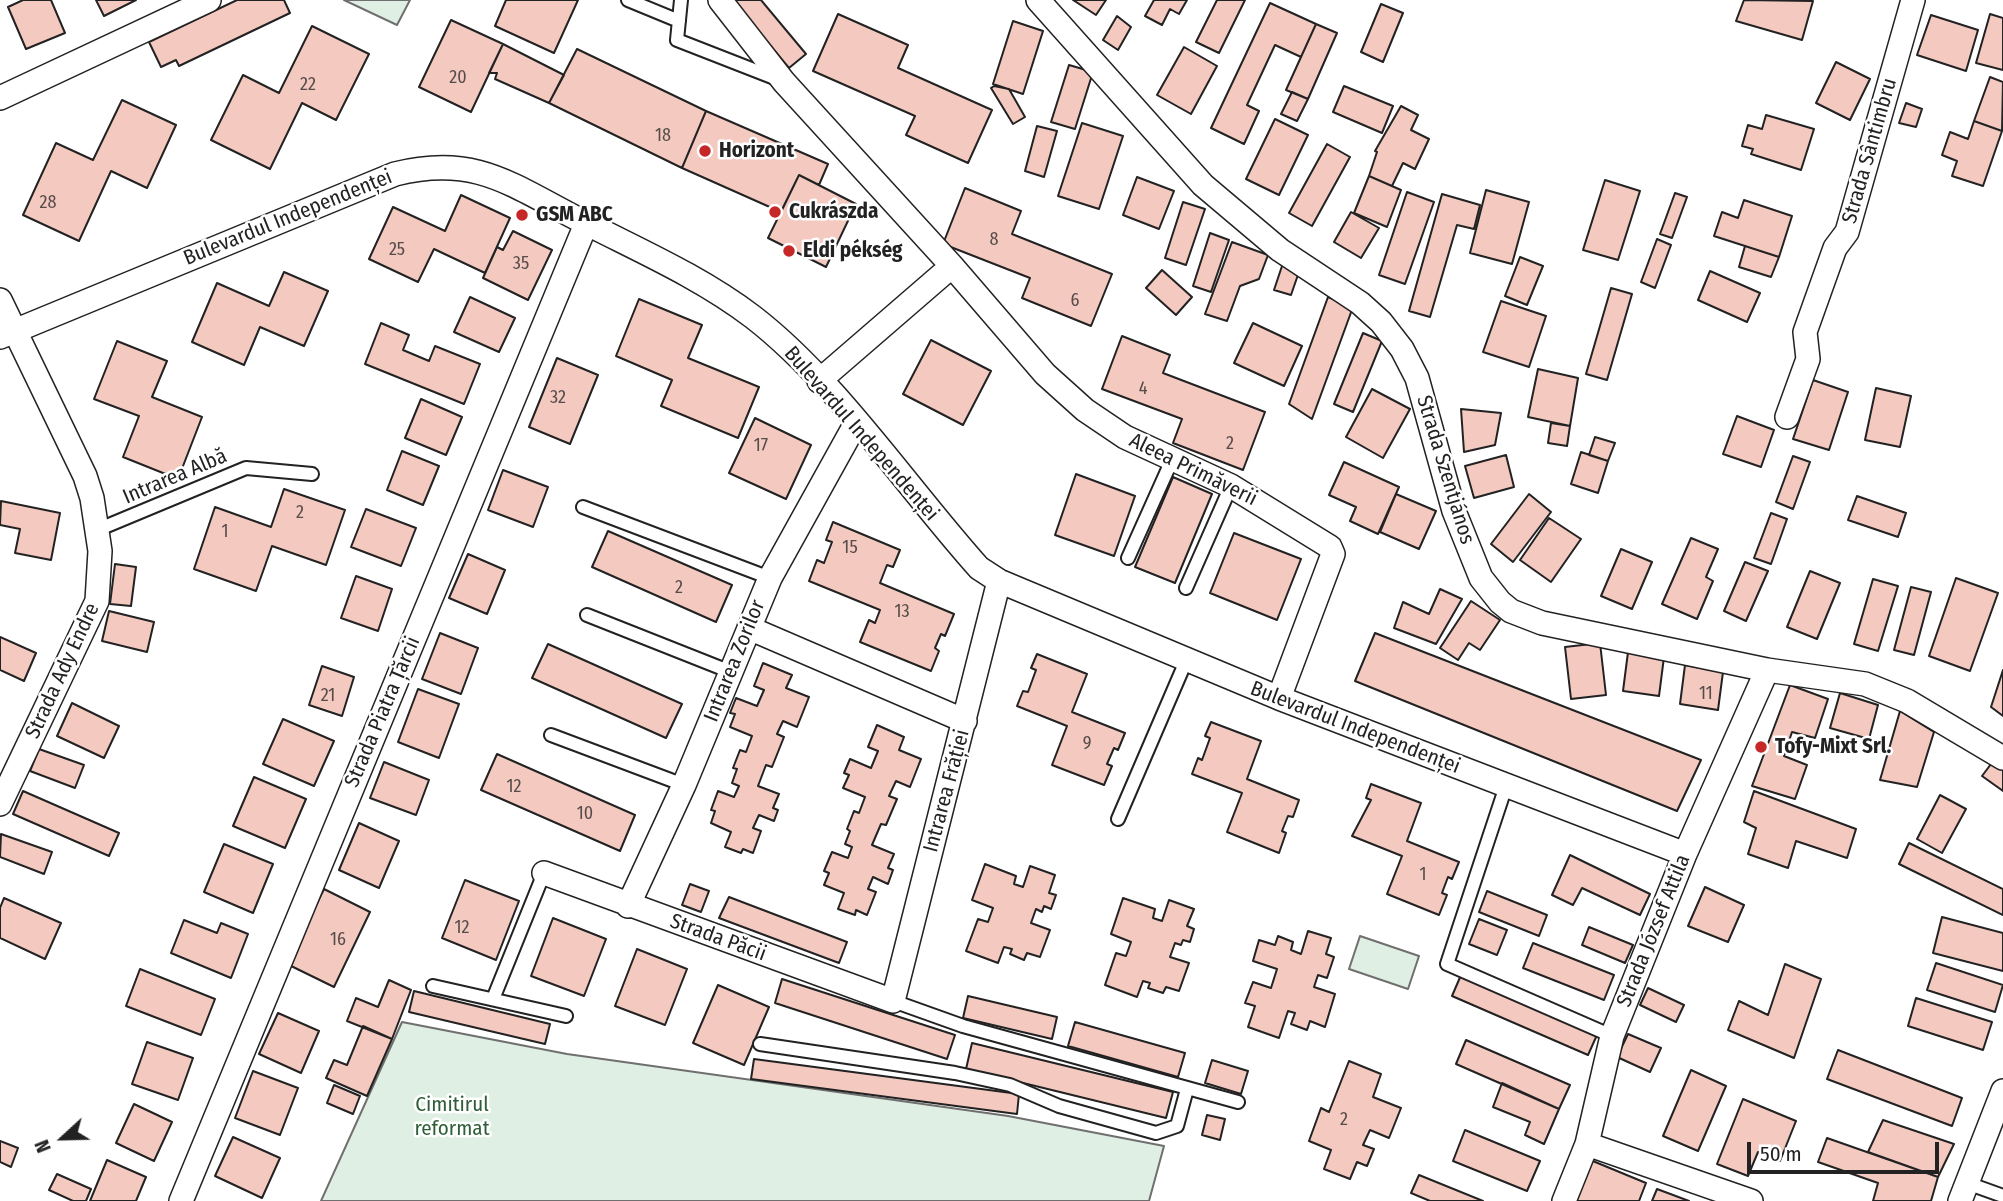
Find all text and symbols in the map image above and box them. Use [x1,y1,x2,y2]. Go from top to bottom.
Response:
house number: 20 [449,67,467,89]
house number: 22 [300,74,316,96]
street label: Strada Sântimbru [1837,75,1903,227]
house number: 18 [655,125,671,147]
place label: Horizont [719,138,794,164]
marker: Horizont [697,143,713,159]
street label: Bulevardul Independenței [180,165,396,271]
house number: 28 [40,192,56,214]
place label: Cukrászda [789,199,878,225]
place label: GSM ABC [536,202,613,228]
marker: Cukrászda [767,204,783,220]
marker: GSM ABC [514,207,530,223]
house number: 8 [990,229,998,251]
place label: Eldi pékség [803,238,903,264]
house number: 25 [389,239,405,261]
marker: Eldi pékség [781,243,797,259]
house number: 35 [513,253,529,275]
house number: 6 [1071,290,1079,312]
street label: Bulevardul Independenței [778,342,944,526]
house number: 4 [1139,378,1147,400]
house number: 32 [550,387,566,409]
street label: Strada Szentjános [1410,393,1480,547]
street label: Aleea Primăverii [1125,428,1261,512]
house number: 2 [1226,433,1234,455]
house number: 17 [754,435,768,457]
street label: Intrarea Albă [119,444,231,510]
house number: 2 [296,502,304,524]
house number: 1 [221,521,229,543]
house number: 15 [842,537,858,559]
house number: 2 [675,577,683,599]
street label: Intrarea Zorilor [699,596,771,726]
street label: Strada Ady Endre [21,599,105,743]
house number: 13 [894,601,910,623]
street label: Strada Piatra Țărcii [340,633,426,791]
street label: Bulevardul Independenței [1247,676,1463,780]
house number: 11 [1699,683,1713,705]
house number: 21 [321,685,335,707]
street label: Intrarea Frăției [919,727,975,855]
house number: 9 [1083,733,1091,755]
place label: Tofy-Mixt Srl. [1775,734,1891,760]
marker: Tofy-Mixt Srl. [1753,739,1769,755]
house number: 12 [507,776,521,798]
house number: 10 [577,803,593,825]
street label: Strada József Attila [1612,851,1696,1011]
house number: 1 [1419,864,1427,886]
street label: Strada Păcii [666,909,770,967]
house number: 12 [455,917,469,939]
house number: 16 [330,929,346,951]
park label: Cimitirul reformat [414,1092,490,1142]
north arrow [28,1103,98,1173]
house number: 2 [1340,1109,1348,1131]
scale bar [1751,1128,1944,1172]
text: N [30,1136,56,1156]
text: 50 m [1760,1141,1802,1167]

